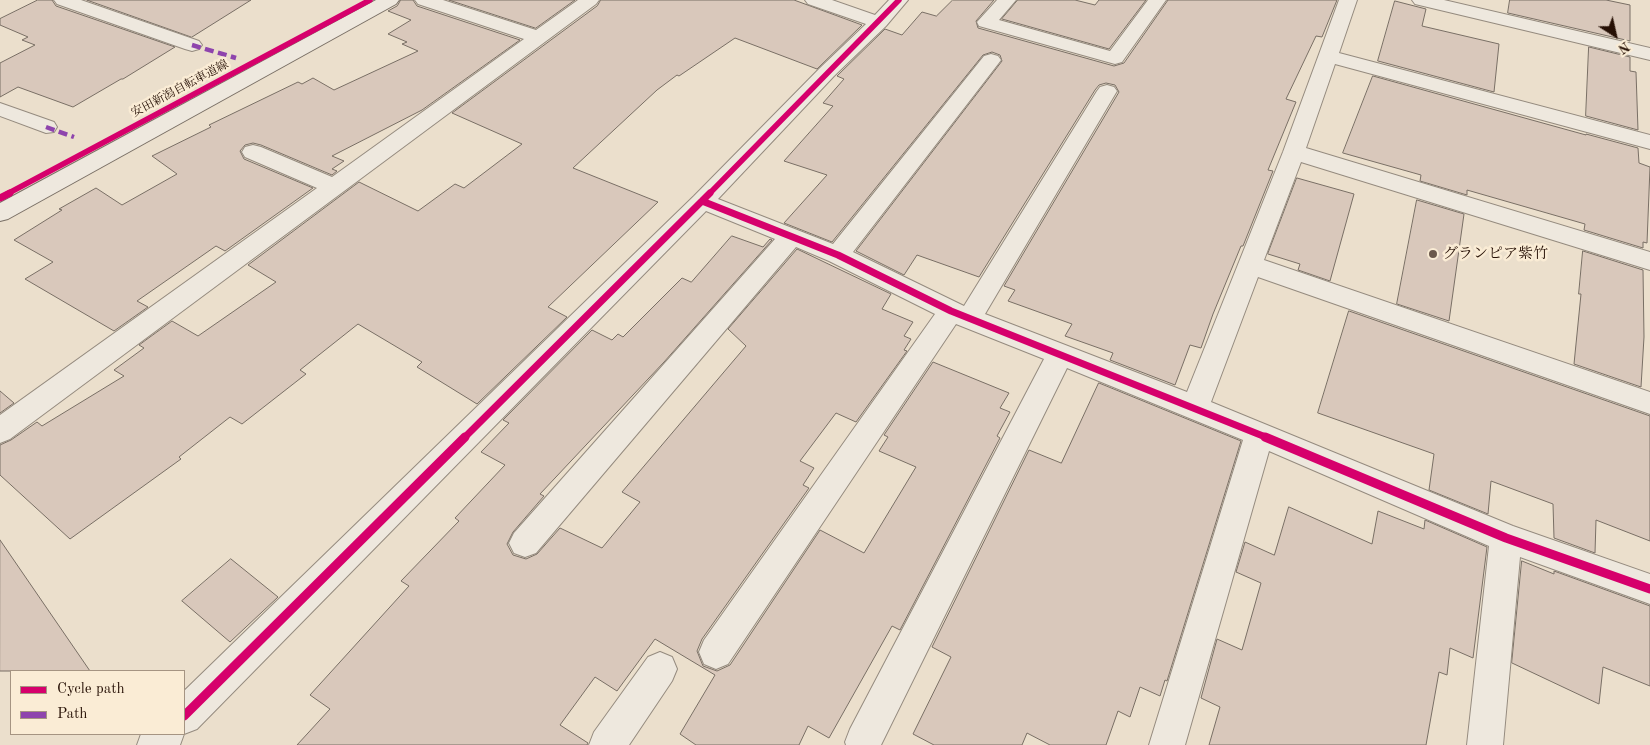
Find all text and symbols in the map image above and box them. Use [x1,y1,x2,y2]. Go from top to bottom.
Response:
north arrow [1590,10,1640,60]
text: N [1615,38,1632,56]
street label: 安田新潟自転車道線 [129,57,231,121]
place label: グランピア紫竹 [1443,245,1548,263]
marker: グランピア紫竹 [1427,248,1439,260]
legend [10,670,185,735]
text: Cycle path [57,682,125,697]
text: Path [57,707,87,722]

